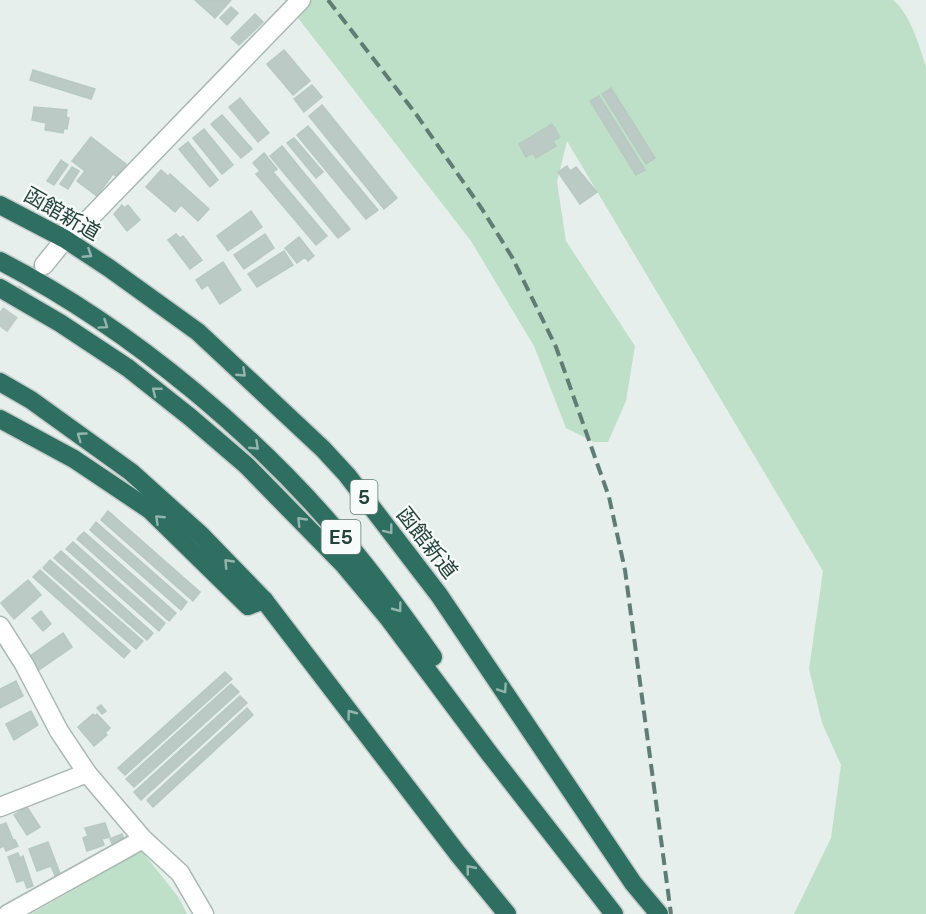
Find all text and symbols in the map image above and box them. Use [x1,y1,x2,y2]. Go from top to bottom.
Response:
street label: 函館新道 [19,181,105,247]
one-way arrow [81,247,92,258]
one-way arrow [97,317,108,328]
one-way arrow [235,366,245,377]
one-way arrow [152,387,163,398]
one-way arrow [76,432,87,443]
one-way arrow [248,439,259,450]
road number: 5 [350,480,378,514]
street label: 函館新道 [390,501,464,585]
one-way arrow [155,515,166,526]
one-way arrow [298,517,309,528]
road number: E5 [322,520,360,554]
one-way arrow [382,523,393,534]
one-way arrow [225,559,236,570]
one-way arrow [391,602,402,613]
one-way arrow [495,682,506,693]
one-way arrow [348,710,359,721]
one-way arrow [466,865,477,876]

